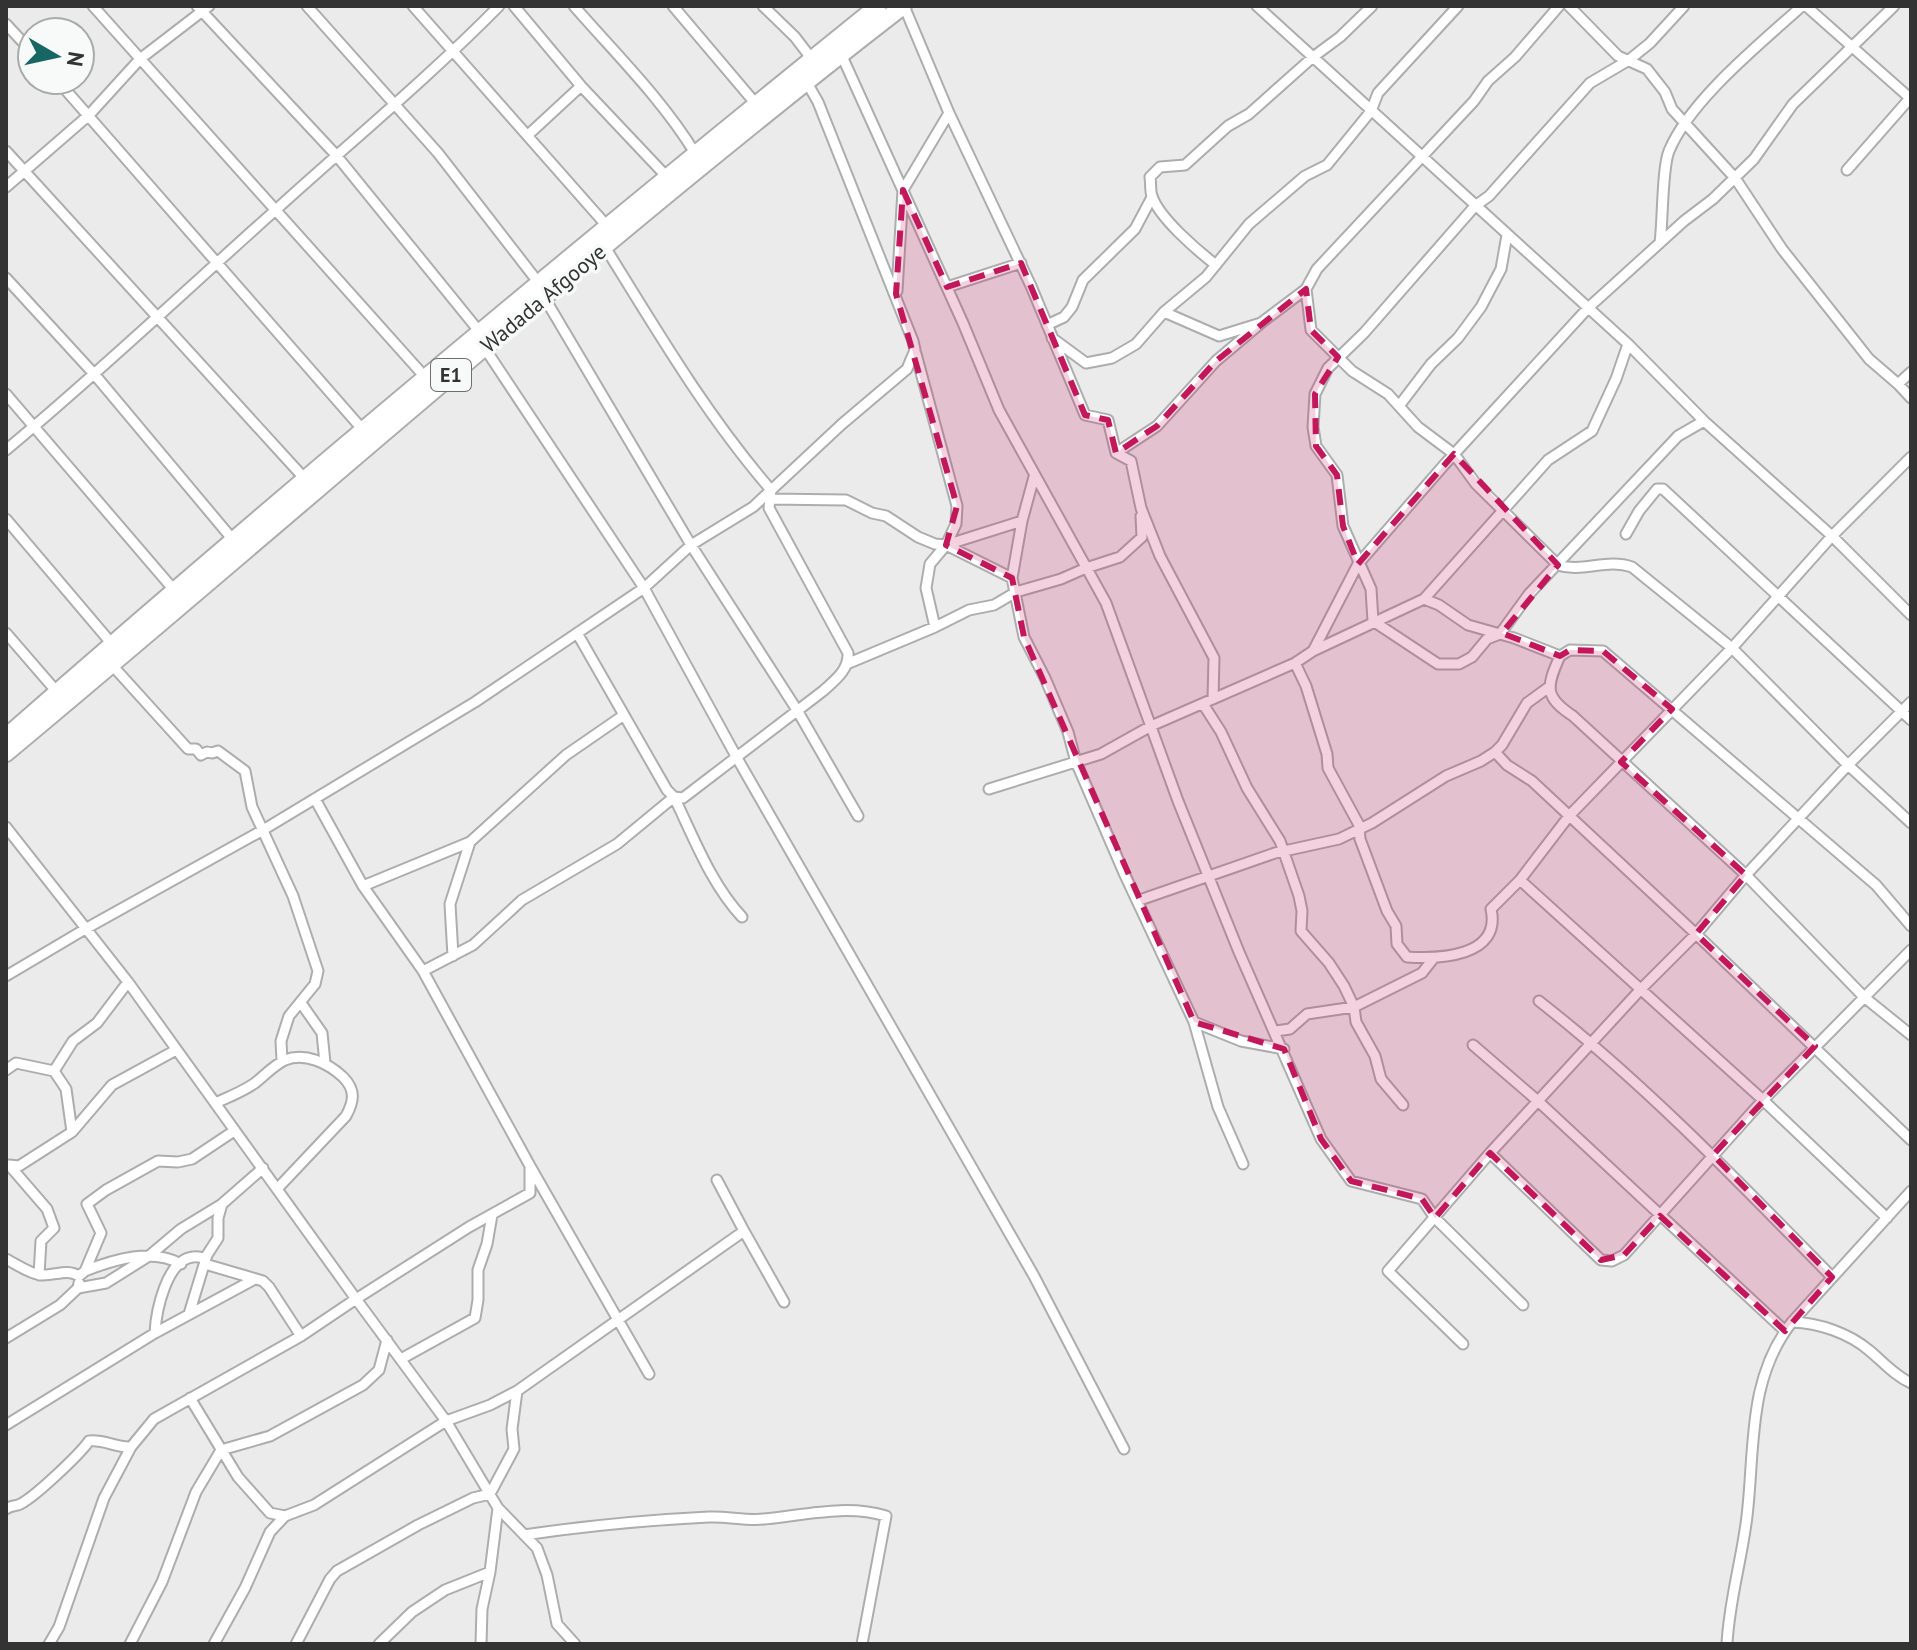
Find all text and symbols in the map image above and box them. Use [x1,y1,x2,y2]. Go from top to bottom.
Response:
north arrow [16,16,96,96]
text: N [61,50,91,68]
street label: Wadada Afgooye [475,238,611,358]
road number: E1 [431,359,471,391]

